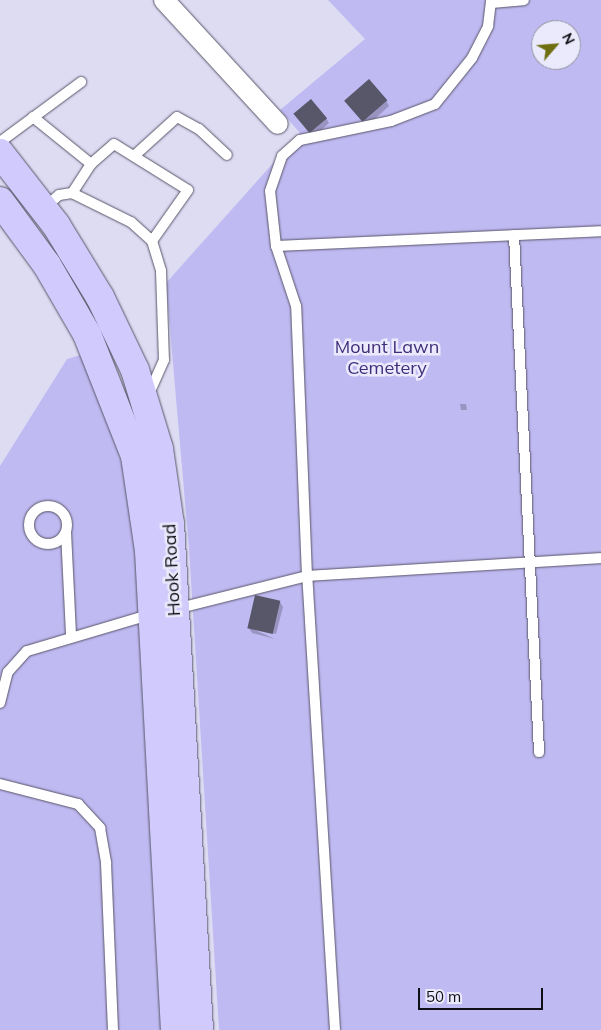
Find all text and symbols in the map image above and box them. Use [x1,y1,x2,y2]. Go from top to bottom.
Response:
north arrow [531,20,581,70]
text: N [558,30,579,47]
park label: Mount Lawn Cemetery [335,337,439,379]
street label: Hook Road [159,523,185,617]
scale bar [421,978,546,1010]
text: 50 m [426,987,461,1006]

